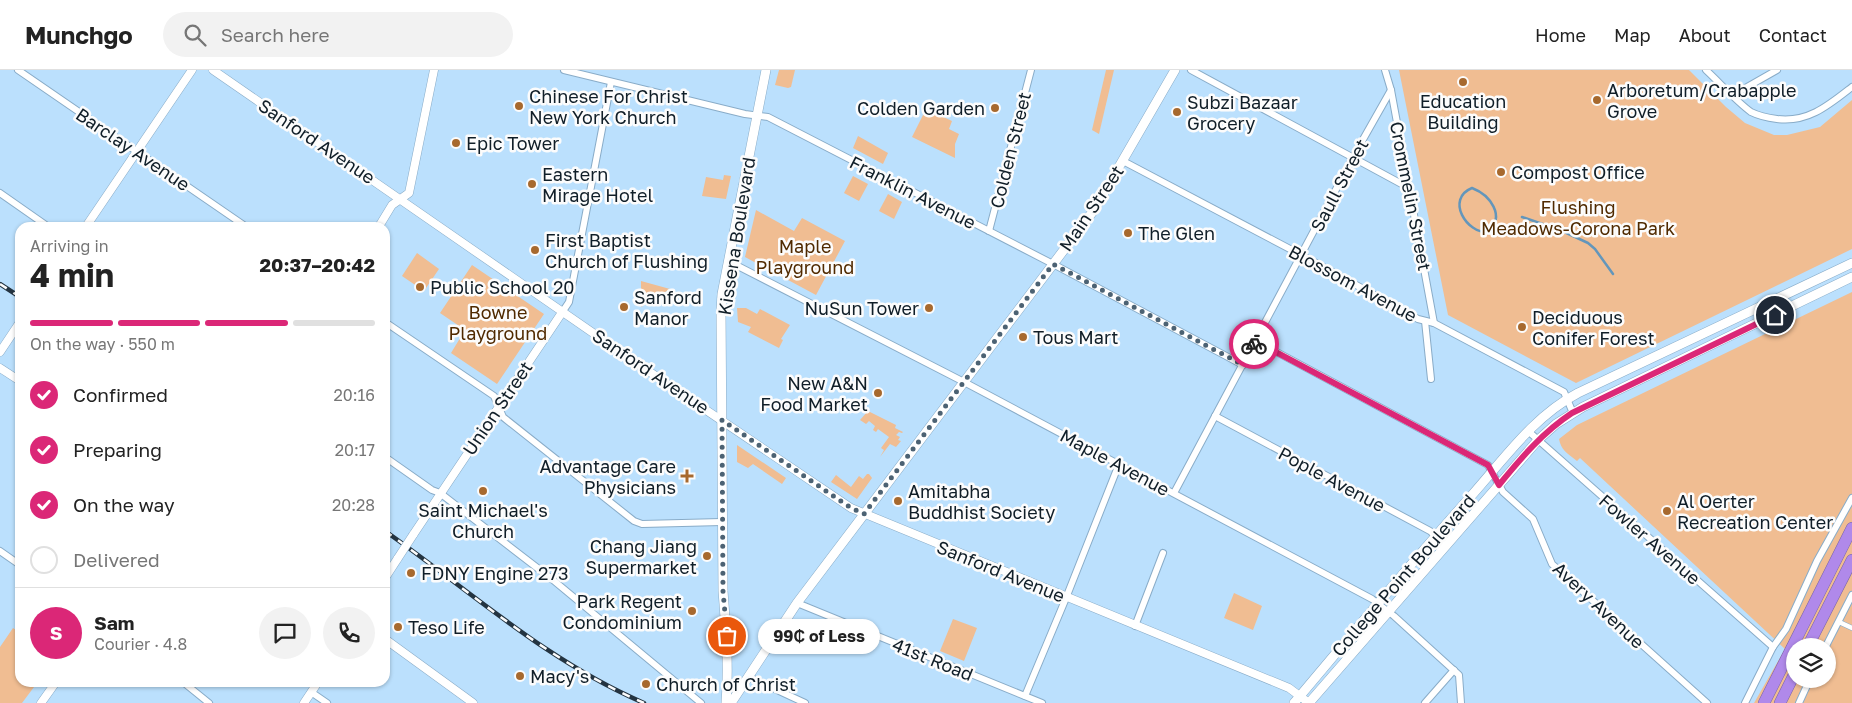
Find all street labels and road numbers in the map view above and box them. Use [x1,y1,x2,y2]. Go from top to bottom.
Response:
street label: Colden Street [985,90,1035,210]
street label: Sanford Avenue [255,94,379,188]
street label: Barclay Avenue [72,103,194,195]
street label: Crommelin Street [1386,119,1436,273]
street label: Saull Street [1305,135,1373,235]
street label: Franklin Avenue [846,151,980,233]
street label: Kissena Boulevard [713,155,759,317]
street label: Main Street [1054,161,1128,255]
street label: Blossom Avenue [1285,240,1421,326]
street label: Sanford Avenue [589,324,713,418]
street label: Union Street [457,357,537,459]
street label: Maple Avenue [1057,424,1173,500]
street label: Pople Avenue [1275,442,1389,516]
street label: College Point Boulevard [1327,489,1479,661]
street label: Fowler Avenue [1595,489,1705,589]
street label: Sanford Avenue [934,535,1068,607]
street label: Avery Avenue [1549,557,1649,653]
street label: 41st Road [889,633,977,685]

